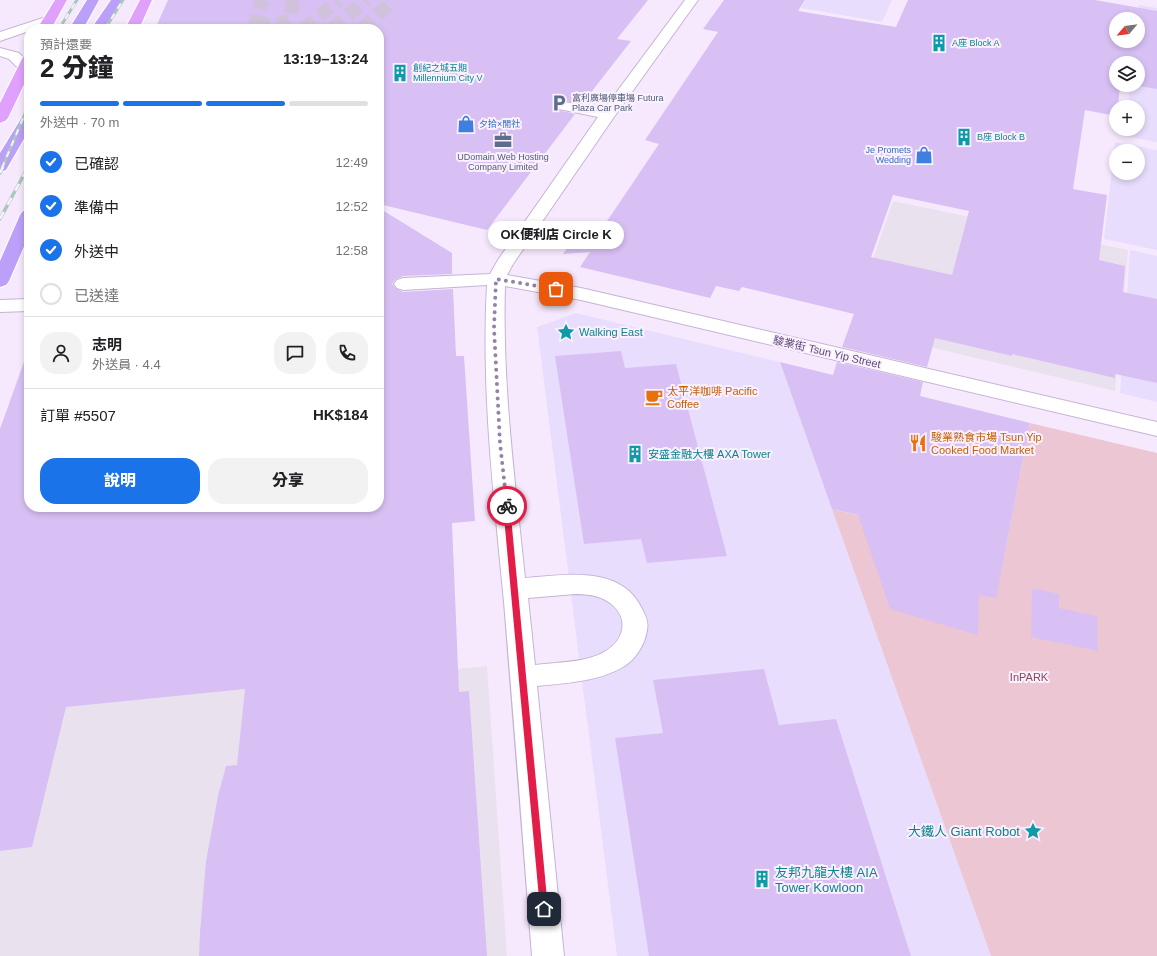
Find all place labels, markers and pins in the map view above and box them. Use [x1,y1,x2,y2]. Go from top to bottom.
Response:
building icon: A座 Block A [929,33,949,53]
place label: A座 Block A [952,38,1000,48]
building icon: 創紀之城五期 Millennium City V [390,63,410,83]
place label: 創紀之城五期 Millennium City V [413,63,483,83]
parking icon: 富利廣場停車場 Futura Plaza Car Park [549,93,569,113]
place label: 富利廣場停車場 Futura Plaza Car Park [572,93,664,113]
shop icon: 夕拾×閒社 [456,114,476,134]
place label: 夕拾×閒社 [479,119,520,129]
building icon: B座 Block B [954,127,974,147]
office icon: UDomain Web Hosting Company Limited [493,130,513,150]
place label: B座 Block B [977,132,1025,142]
place label: Je Promets Wedding [865,145,911,165]
shop icon: Je Promets Wedding [914,145,934,165]
place label: UDomain Web Hosting Company Limited [457,152,549,172]
callout: OK便利店 Circle K [488,221,624,249]
pin [539,272,573,306]
place icon: Walking East [556,322,576,342]
place label: Walking East [579,326,643,338]
place label: 太平洋咖啡 Pacific Coffee [667,385,758,410]
cafe icon: 太平洋咖啡 Pacific Coffee [644,387,664,407]
place label: 駿業熟食市場 Tsun Yip Cooked Food Market [931,431,1042,456]
restaurant icon: 駿業熟食市場 Tsun Yip Cooked Food Market [908,433,928,453]
building icon: 安盛金融大樓 AXA Tower [625,444,645,464]
place label: 安盛金融大樓 AXA Tower [648,448,771,460]
place icon: 大鐵人 Giant Robot [1023,821,1043,841]
place label: 大鐵人 Giant Robot [908,824,1020,839]
place label: 友邦九龍大樓 AIA Tower Kowloon [775,865,878,895]
building icon: 友邦九龍大樓 AIA Tower Kowloon [752,869,772,889]
pin [527,892,561,926]

